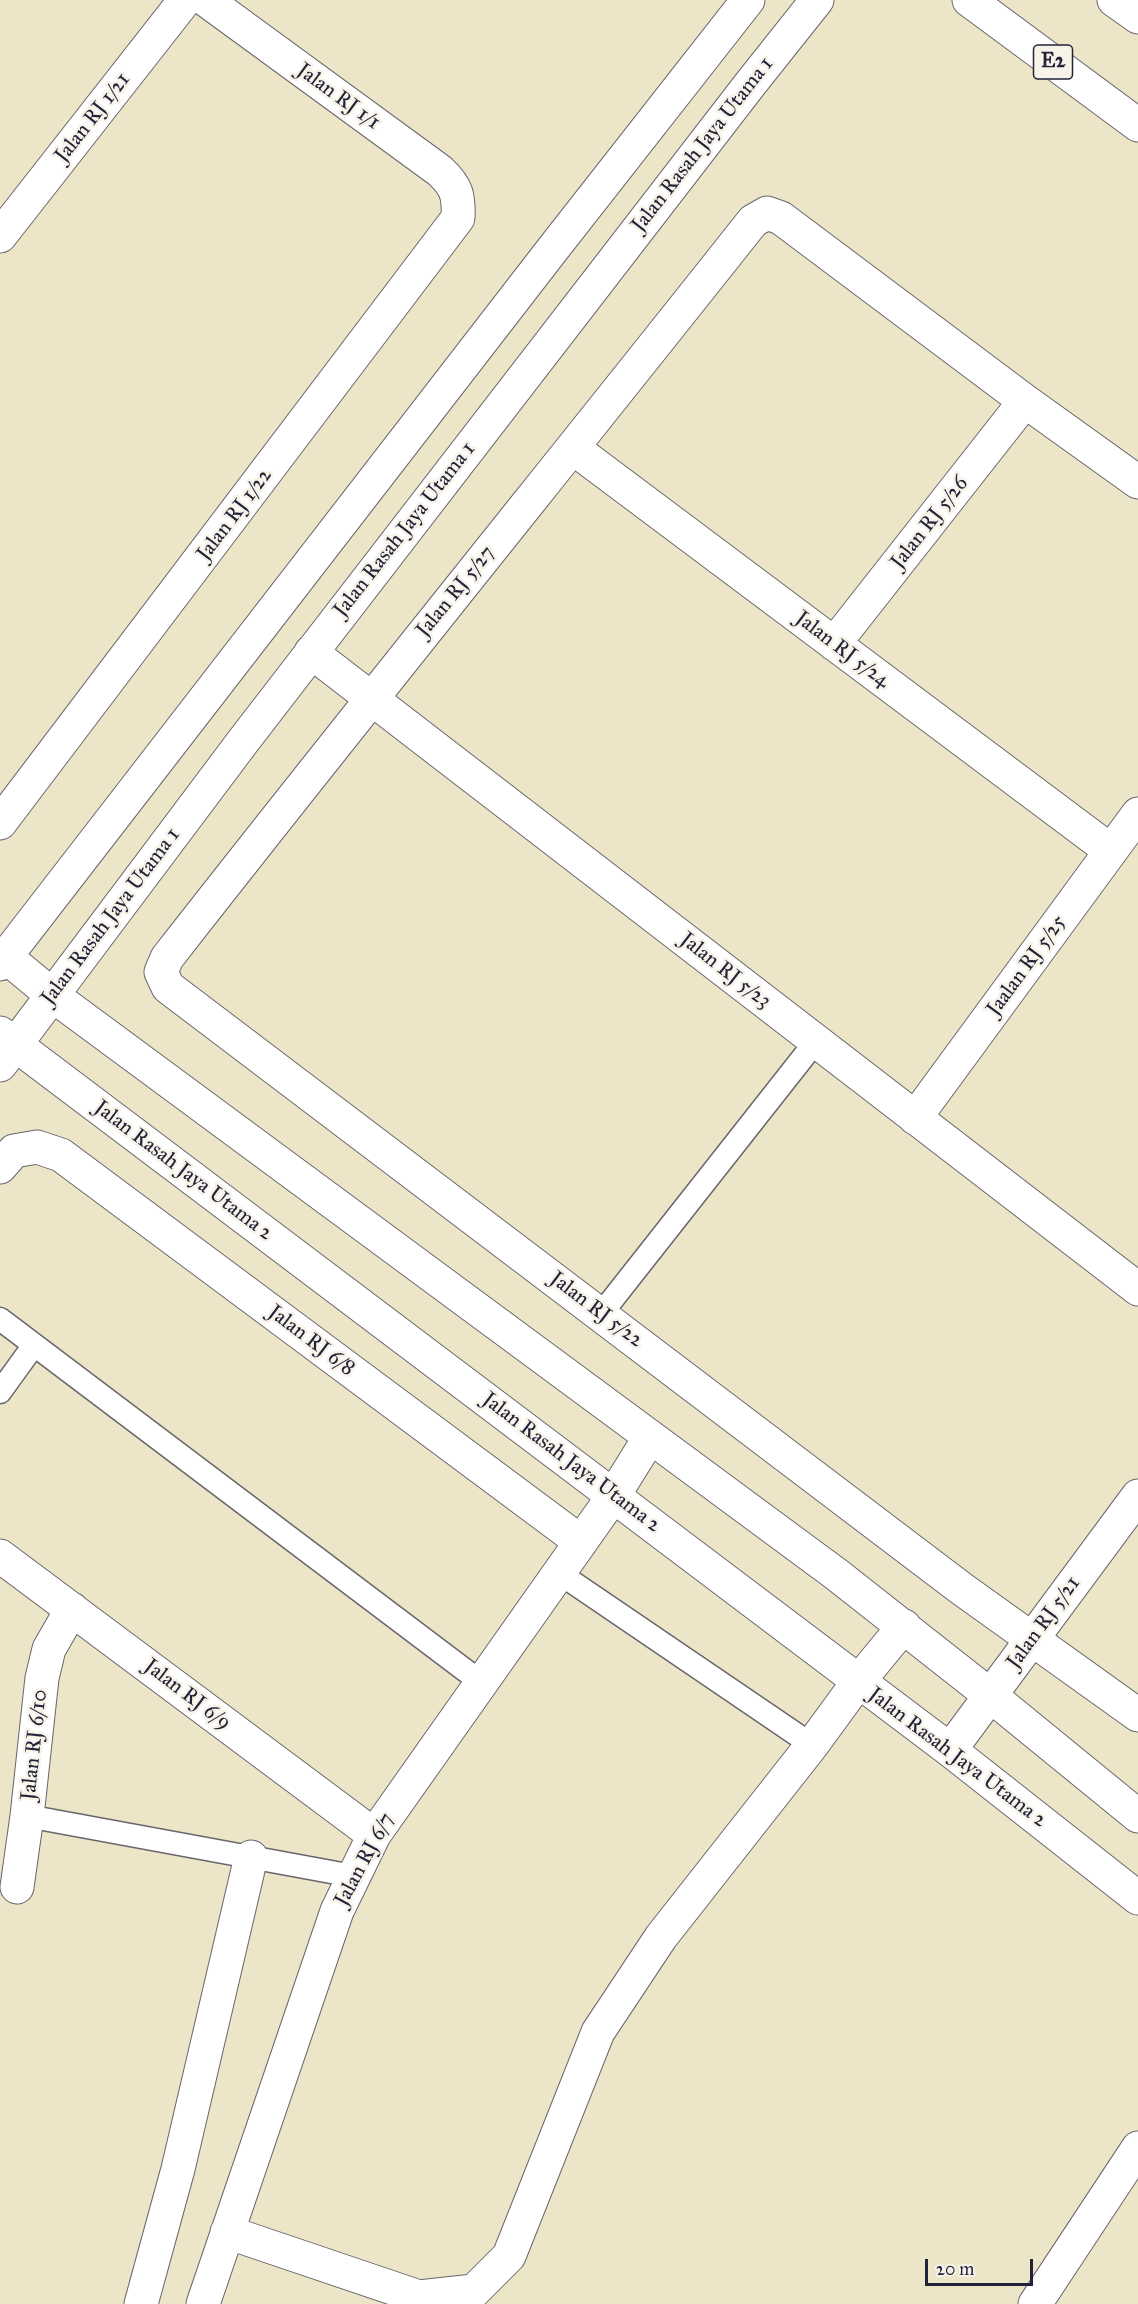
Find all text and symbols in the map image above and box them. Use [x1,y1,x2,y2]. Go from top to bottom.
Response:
road number: E2 [1034,45,1072,79]
street label: Jalan Rasah Jaya Utama 1 [627,52,779,238]
street label: Jalan RJ 1/1 [291,58,385,136]
street label: Jalan RJ 1/21 [50,68,136,168]
street label: Jalan Rasah Jaya Utama 1 [329,437,481,623]
street label: Jalan RJ 1/22 [192,464,278,566]
street label: Jalan RJ 5/26 [886,472,974,574]
street label: Jalan RJ 5/27 [411,541,501,643]
street label: Jalan RJ 5/24 [790,606,894,694]
street label: Jalan Rasah Jaya Utama 1 [36,824,186,1010]
street label: Jaalan RJ 5/25 [982,911,1072,1021]
street label: Jalan RJ 5/23 [674,928,776,1014]
street label: Jalan Rasah Jaya Utama 2 [89,1096,277,1246]
street label: Jalan RJ 5/22 [544,1267,648,1353]
street label: Jalan RJ 6/8 [263,1300,359,1382]
street label: Jalan Rasah Jaya Utama 2 [477,1388,665,1538]
street label: Jalan RJ 5/21 [1002,1572,1086,1674]
street label: Jalan RJ 6/9 [139,1654,235,1736]
street label: Jalan Rasah Jaya Utama 2 [863,1683,1051,1833]
street label: Jalan RJ 6/10 [17,1688,53,1802]
street label: Jalan RJ 6/7 [330,1809,400,1911]
scale bar [928,2247,1036,2285]
text: 20 m [936,2258,974,2280]

